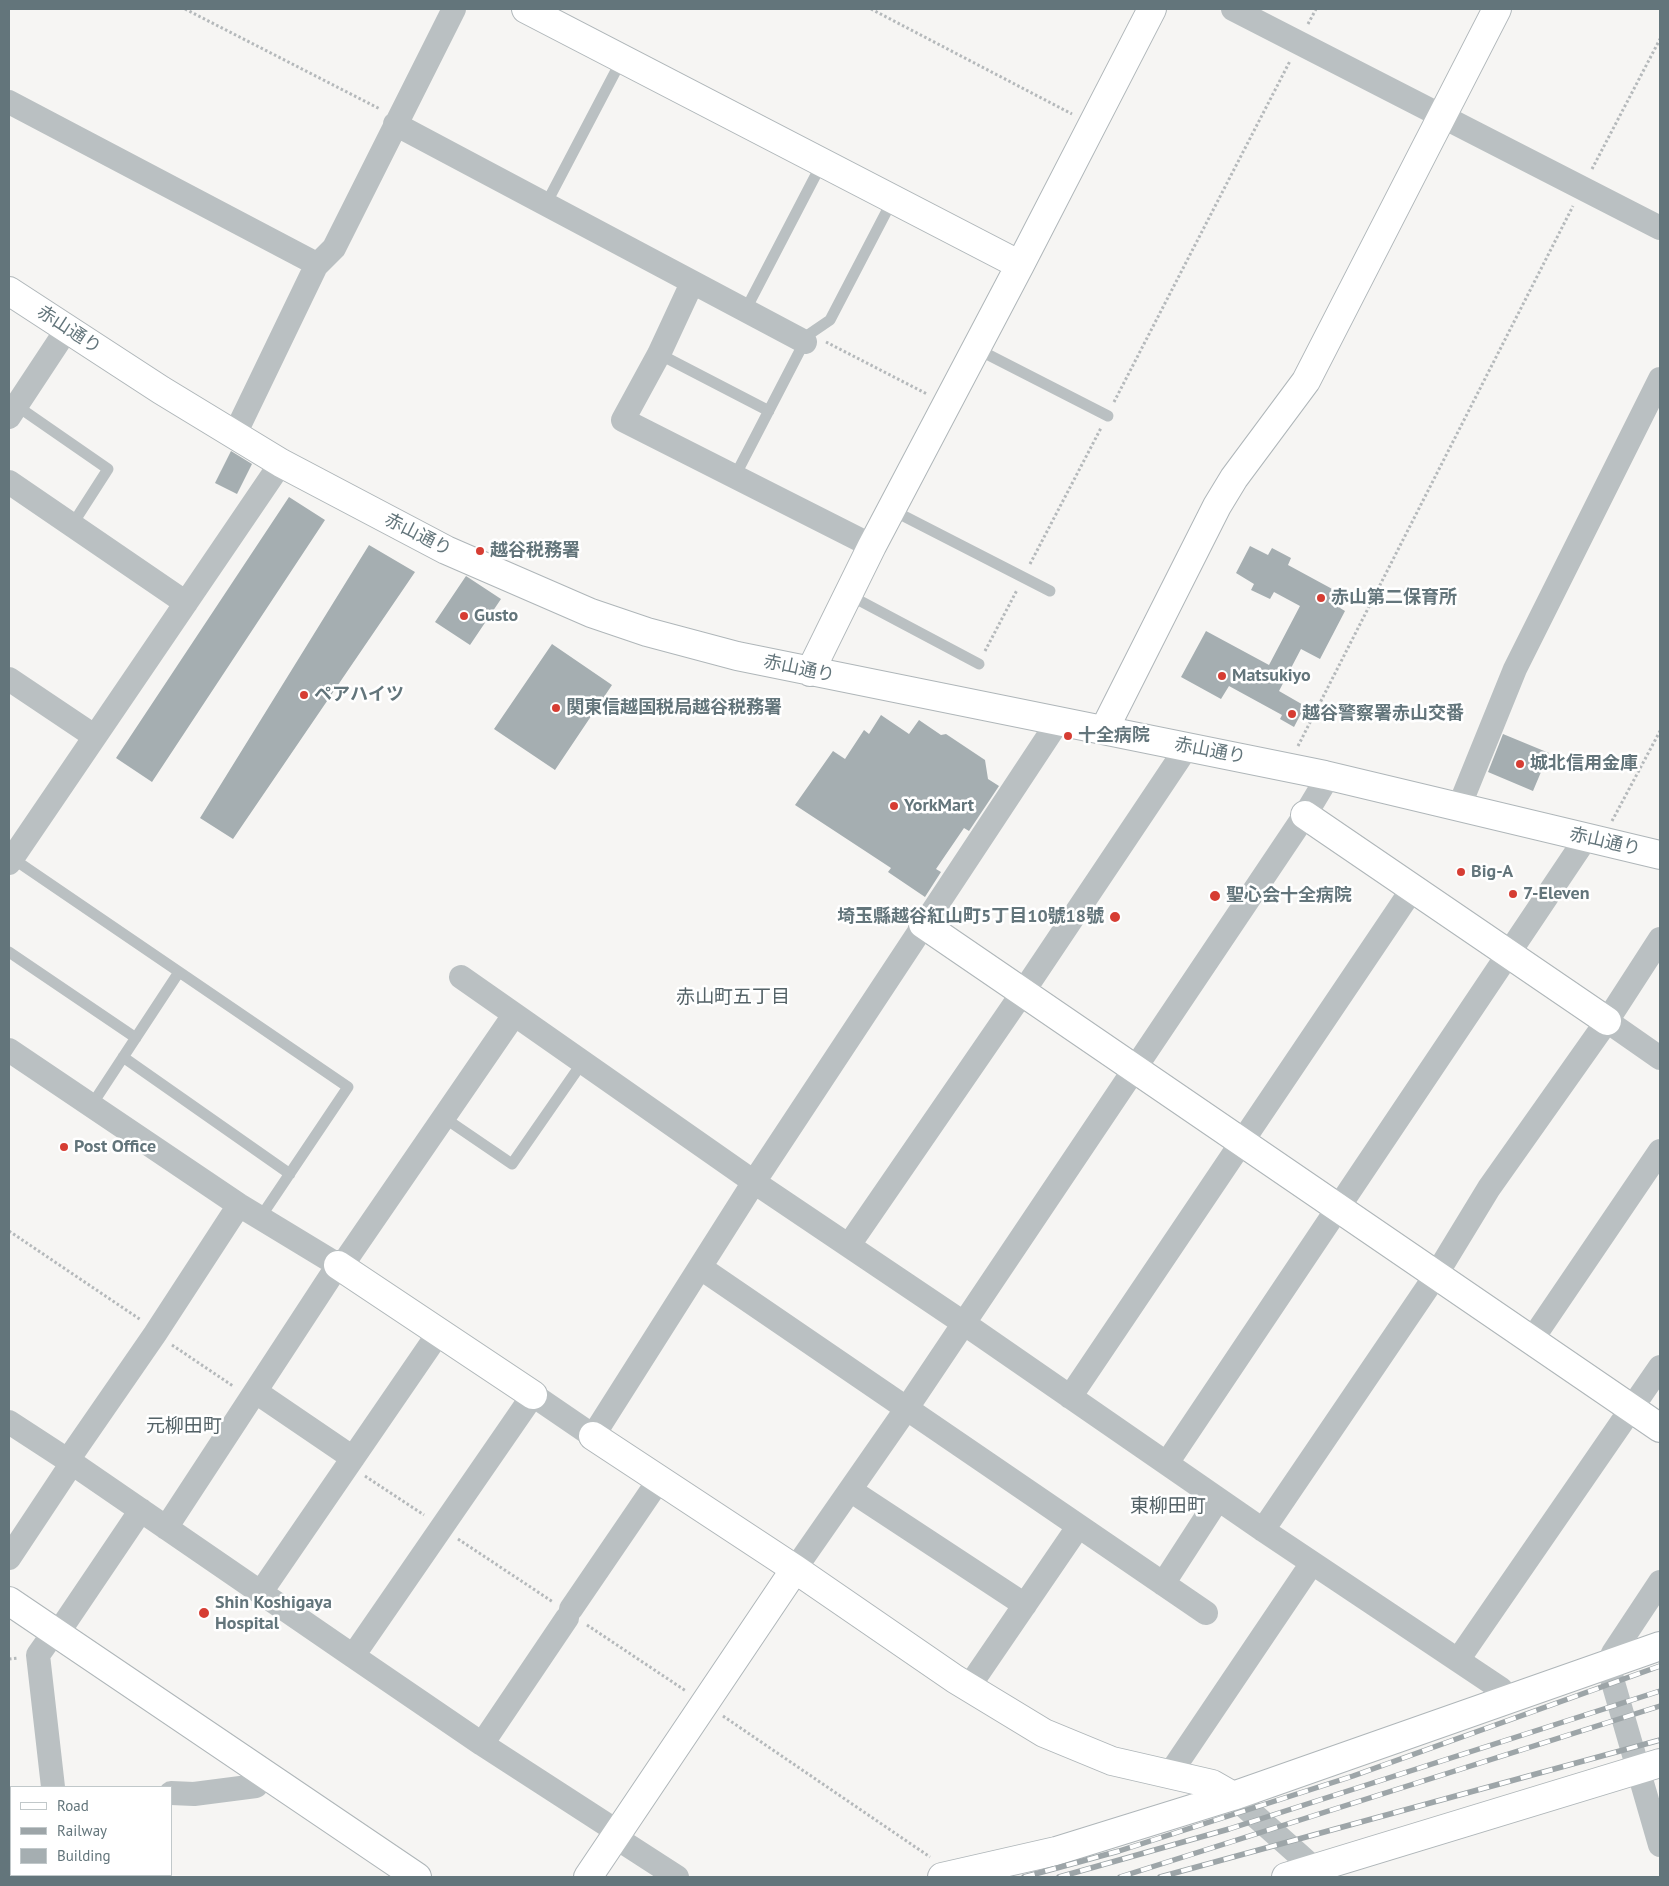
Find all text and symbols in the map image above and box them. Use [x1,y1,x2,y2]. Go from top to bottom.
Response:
street label: 赤山通り [33,301,105,359]
street label: 赤山通り [381,509,455,561]
place label: 越谷税務署 [490,540,580,562]
marker: 越谷税務署 [474,545,486,557]
place label: 赤山第二保育所 [1331,587,1457,609]
marker: 赤山第二保育所 [1315,592,1327,604]
place label: Gusto [474,605,518,627]
marker: Gusto [458,610,470,622]
street label: 赤山通り [762,651,836,687]
place label: Matsukiyo [1232,665,1311,687]
marker: Matsukiyo [1216,670,1228,682]
place label: ペアハイツ [314,684,404,706]
marker: ペアハイツ [298,689,310,701]
place label: 関東信越国税局越谷税務署 [566,697,782,719]
marker: 関東信越国税局越谷税務署 [550,702,562,714]
place label: 越谷警察署赤山交番 [1302,703,1464,725]
marker: 越谷警察署赤山交番 [1286,708,1298,720]
place label: 十全病院 [1078,725,1150,747]
marker: 十全病院 [1062,730,1074,742]
street label: 赤山通り [1173,734,1247,768]
place label: 城北信用金庫 [1530,753,1638,775]
marker: 城北信用金庫 [1514,758,1526,770]
place label: YorkMart [904,795,974,817]
marker: YorkMart [888,800,900,812]
street label: 赤山通り [1567,823,1643,861]
place label: Big-A [1471,861,1513,883]
marker: Big-A [1455,866,1467,878]
place label: 7-Eleven [1523,883,1590,905]
place label: 聖心会十全病院 [1226,885,1352,907]
marker: 7-Eleven [1507,888,1519,900]
marker: 聖心会十全病院 [1208,889,1222,903]
place label: 埼玉縣越谷紅山町5丁目10號18號 [837,906,1104,928]
marker: 埼玉縣越谷紅山町5丁目10號18號 [1108,910,1122,924]
district label: 赤山町五丁目 [676,987,790,1009]
place label: Post Office [74,1136,156,1158]
marker: Post Office [58,1141,70,1153]
district label: 元柳田町 [146,1416,222,1438]
district label: 東柳田町 [1130,1496,1206,1518]
place label: Shin Koshigaya Hospital [215,1592,332,1635]
marker: Shin Koshigaya Hospital [197,1606,211,1620]
legend [10,1786,172,1876]
text: Road [57,1796,89,1815]
text: Railway [57,1821,107,1840]
text: Building [57,1846,111,1865]

